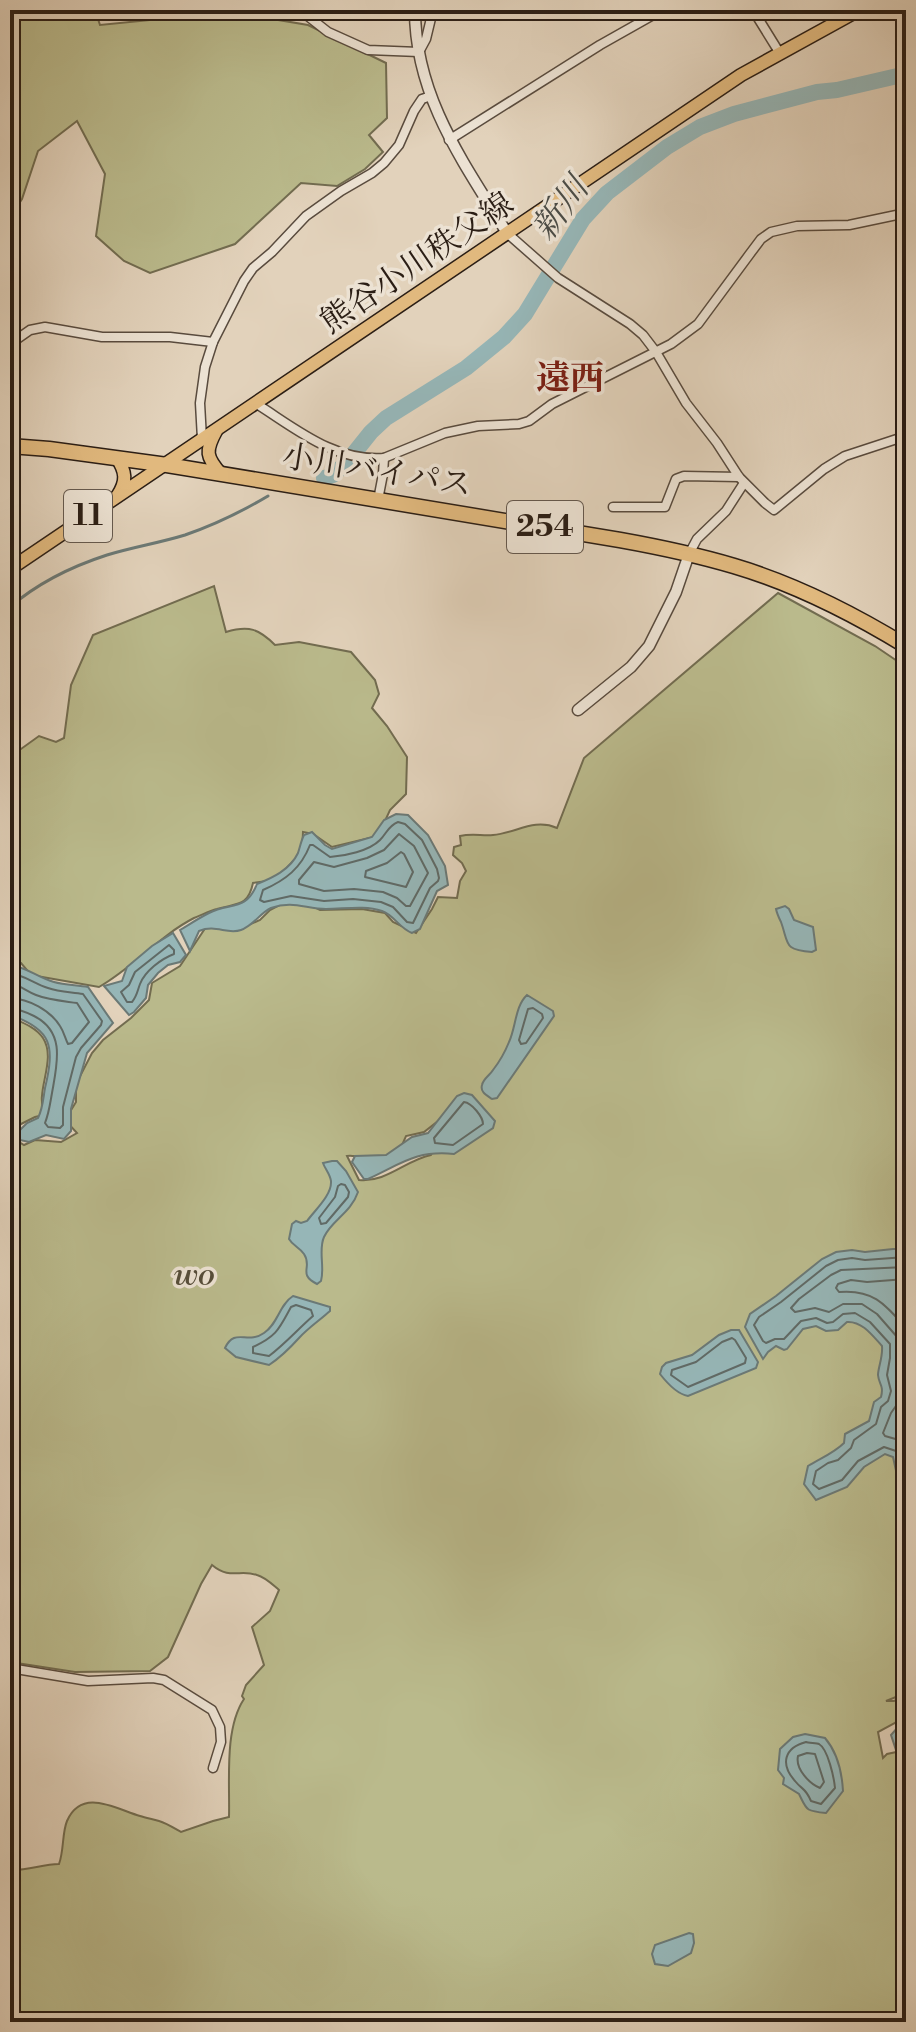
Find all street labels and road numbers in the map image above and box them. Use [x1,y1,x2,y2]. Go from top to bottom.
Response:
street label: 熊谷小川秩父線 [313,184,521,342]
street label: 小川バイパス [279,436,475,506]
road number: 11 [64,490,112,542]
road number: 254 [507,501,583,553]

